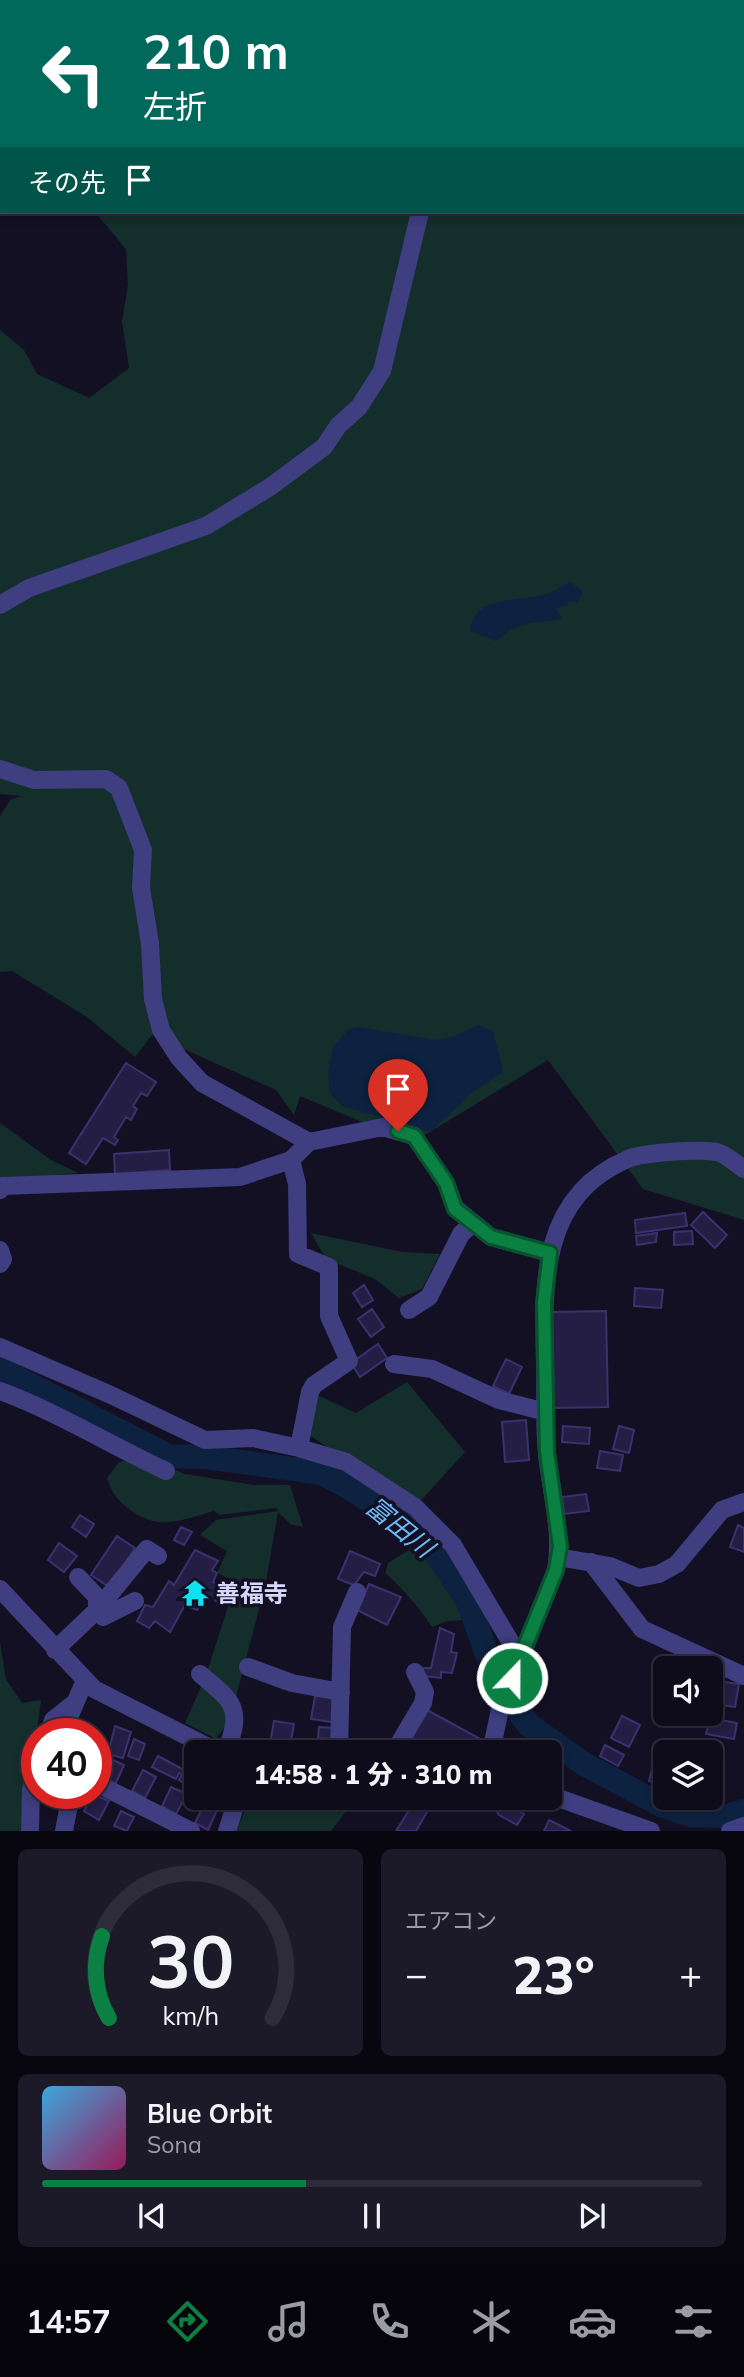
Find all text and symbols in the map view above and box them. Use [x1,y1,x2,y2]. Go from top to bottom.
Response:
text: 210 m [143,20,289,81]
icon: left [28,28,119,119]
text: 左折 [143,86,207,126]
icon: arrive [120,161,158,199]
text: その先 [28,166,106,199]
pin [368,1059,428,1131]
icon: arrive [379,1070,417,1108]
water label: 富田川 [359,1490,443,1566]
temple icon: 善福寺 [180,1578,210,1608]
place label: 善福寺 [216,1578,288,1608]
position arrow [475,1641,549,1715]
map controls [653,1656,723,1810]
button: sound [653,1656,723,1726]
speed limit sign: 40 [21,1718,112,1809]
button: layers [653,1740,723,1810]
text: 14:58 · 1 分 · 310 m [254,1758,492,1791]
text: エアコン [405,1906,497,1935]
text: 30 [147,1916,234,2007]
text: 23° [512,1942,595,2007]
text: − [405,1950,428,1998]
text: + [679,1950,702,1998]
text: km/h [162,2000,219,2031]
text: Blue Orbit [147,2097,272,2130]
text: Sona [147,2130,202,2159]
icon: previous [133,2197,171,2235]
icon: pause [353,2197,391,2235]
icon: next [573,2197,611,2235]
icon: directions [163,2297,212,2346]
icon: music [264,2297,313,2346]
icon: phone [365,2297,414,2346]
icon: climate [467,2297,516,2346]
icon: car [568,2297,617,2346]
icon: filters [669,2297,718,2346]
text: 14:57 [26,2301,111,2341]

